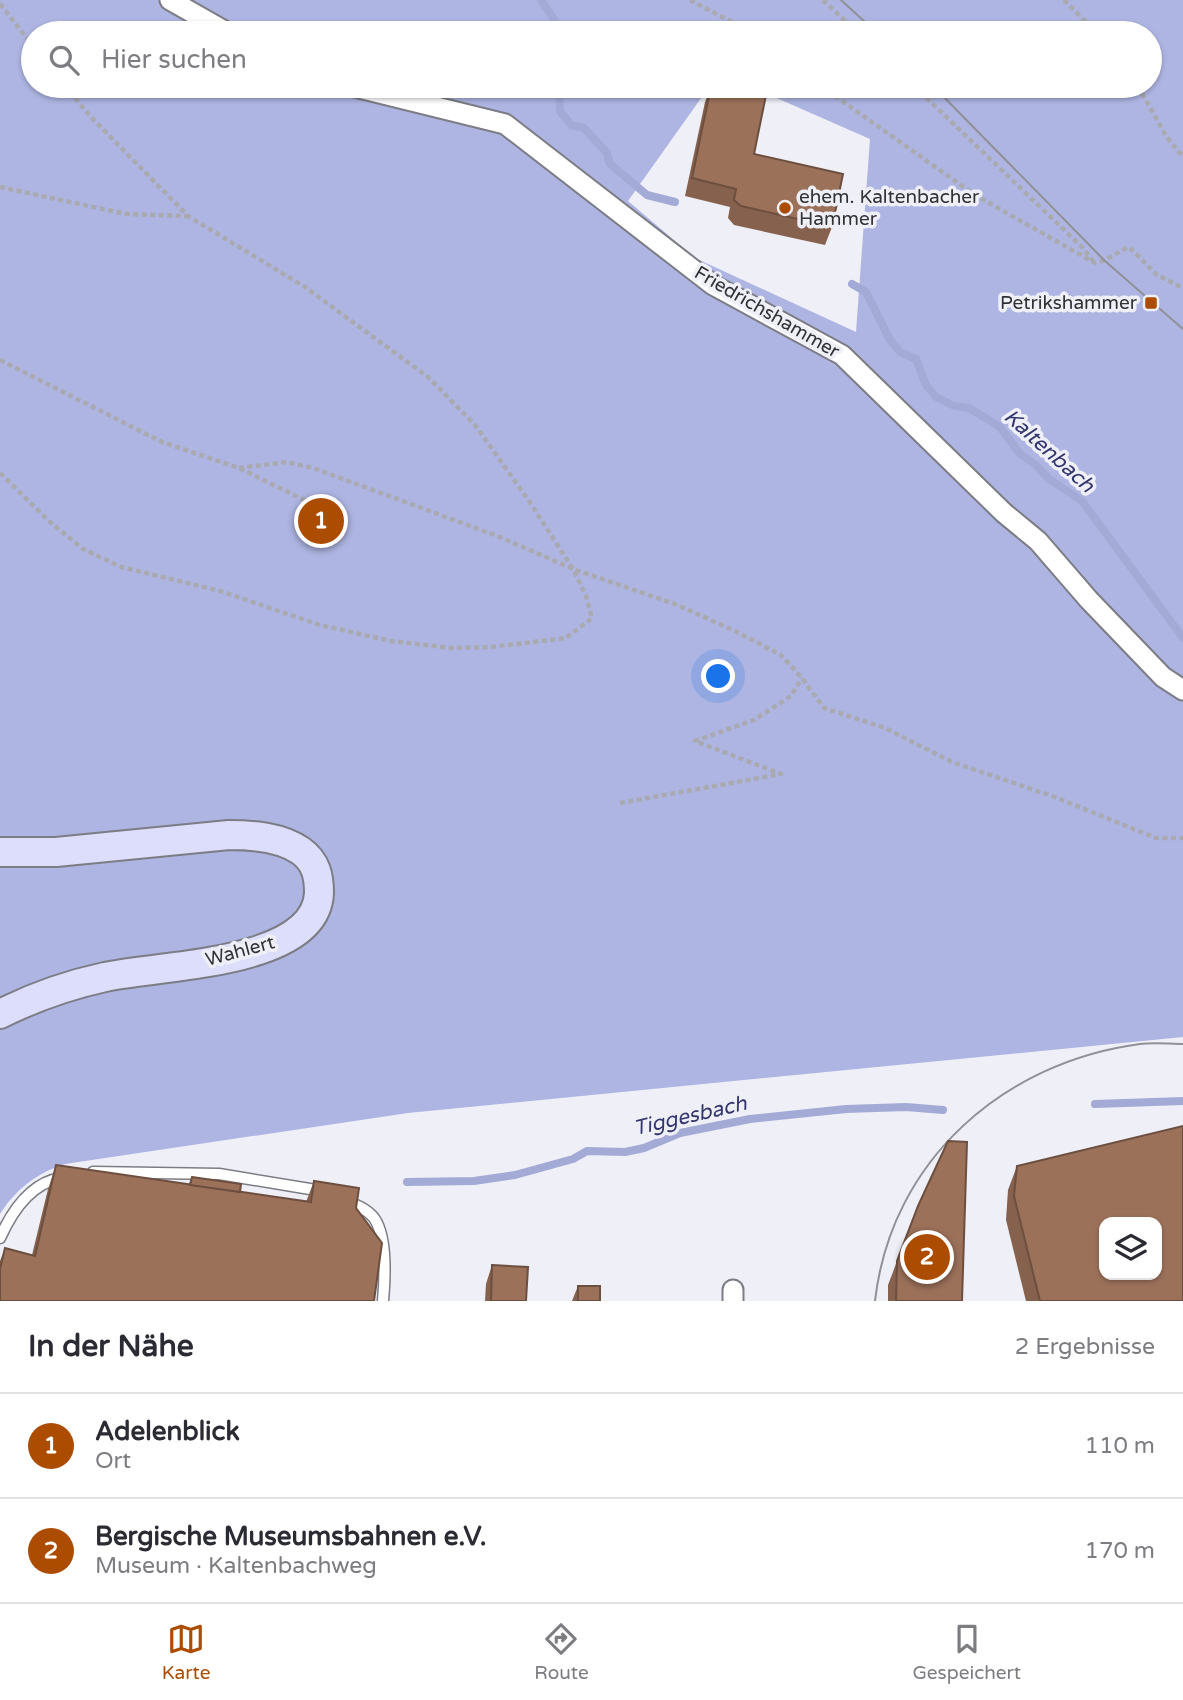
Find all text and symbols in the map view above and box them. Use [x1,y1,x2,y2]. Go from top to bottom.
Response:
search box [21,21,1162,98]
icon: search [45,41,83,79]
text: Hier suchen [101,44,247,75]
place label: ehem. Kaltenbacher Hammer [799,186,980,230]
marker: ehem. Kaltenbacher Hammer [777,200,793,216]
street label: Friedrichshammer [691,262,844,363]
place label: Petrikshammer [1000,292,1138,314]
marker: Petrikshammer [1143,295,1159,311]
water label: Kaltenbach [999,404,1100,499]
pin: 1 [298,495,344,547]
your location [701,659,735,693]
street label: Wahlert [203,931,277,971]
water label: Tiggesbach [631,1091,750,1141]
map controls [1099,1217,1162,1280]
button: layers [1099,1217,1162,1280]
pin: 2 [904,1231,950,1283]
text: In der Nähe [28,1328,194,1365]
text: 2 Ergebnisse [1015,1333,1155,1361]
text: Adelenblick [95,1416,240,1447]
text: 1 [44,1432,58,1460]
text: 110 m [1085,1432,1155,1460]
text: Ort [95,1447,131,1475]
text: Bergische Museumsbahnen e.V. [95,1521,487,1552]
text: 2 [44,1537,58,1565]
text: 170 m [1085,1537,1155,1565]
text: Museum · Kaltenbachweg [95,1552,377,1580]
tab: Karte [162,1620,210,1684]
tab: Route [534,1620,589,1684]
tab: Gespeichert [912,1620,1021,1684]

